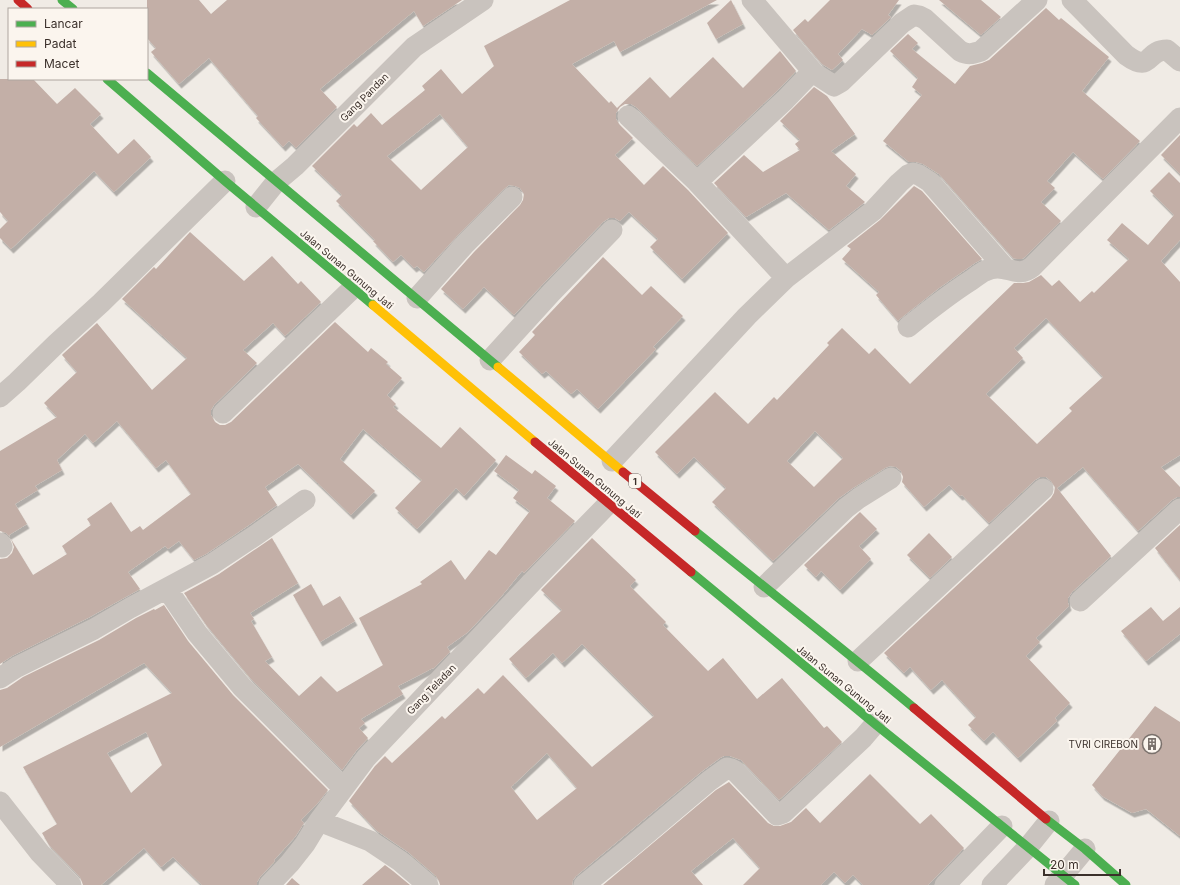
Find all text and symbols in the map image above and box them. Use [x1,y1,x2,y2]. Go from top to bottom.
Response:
legend [8,8,148,80]
text: Lancar [44,16,83,31]
text: Padat [44,36,76,51]
text: Macet [44,56,79,71]
street label: Gang Pandan [337,70,391,124]
street label: Jalan Sunan Gunung Jati [298,227,396,311]
street label: Jalan Sunan Gunung Jati [546,436,644,520]
road number: 1 [629,474,641,488]
street label: Jalan Sunan Gunung Jati [794,642,894,726]
street label: Gang Teladan [404,661,458,717]
building icon: TVRI CIREBON [1141,733,1163,755]
place label: TVRI CIREBON [1069,738,1138,750]
scale bar [1044,851,1120,877]
text: 20 m [1050,857,1079,872]

